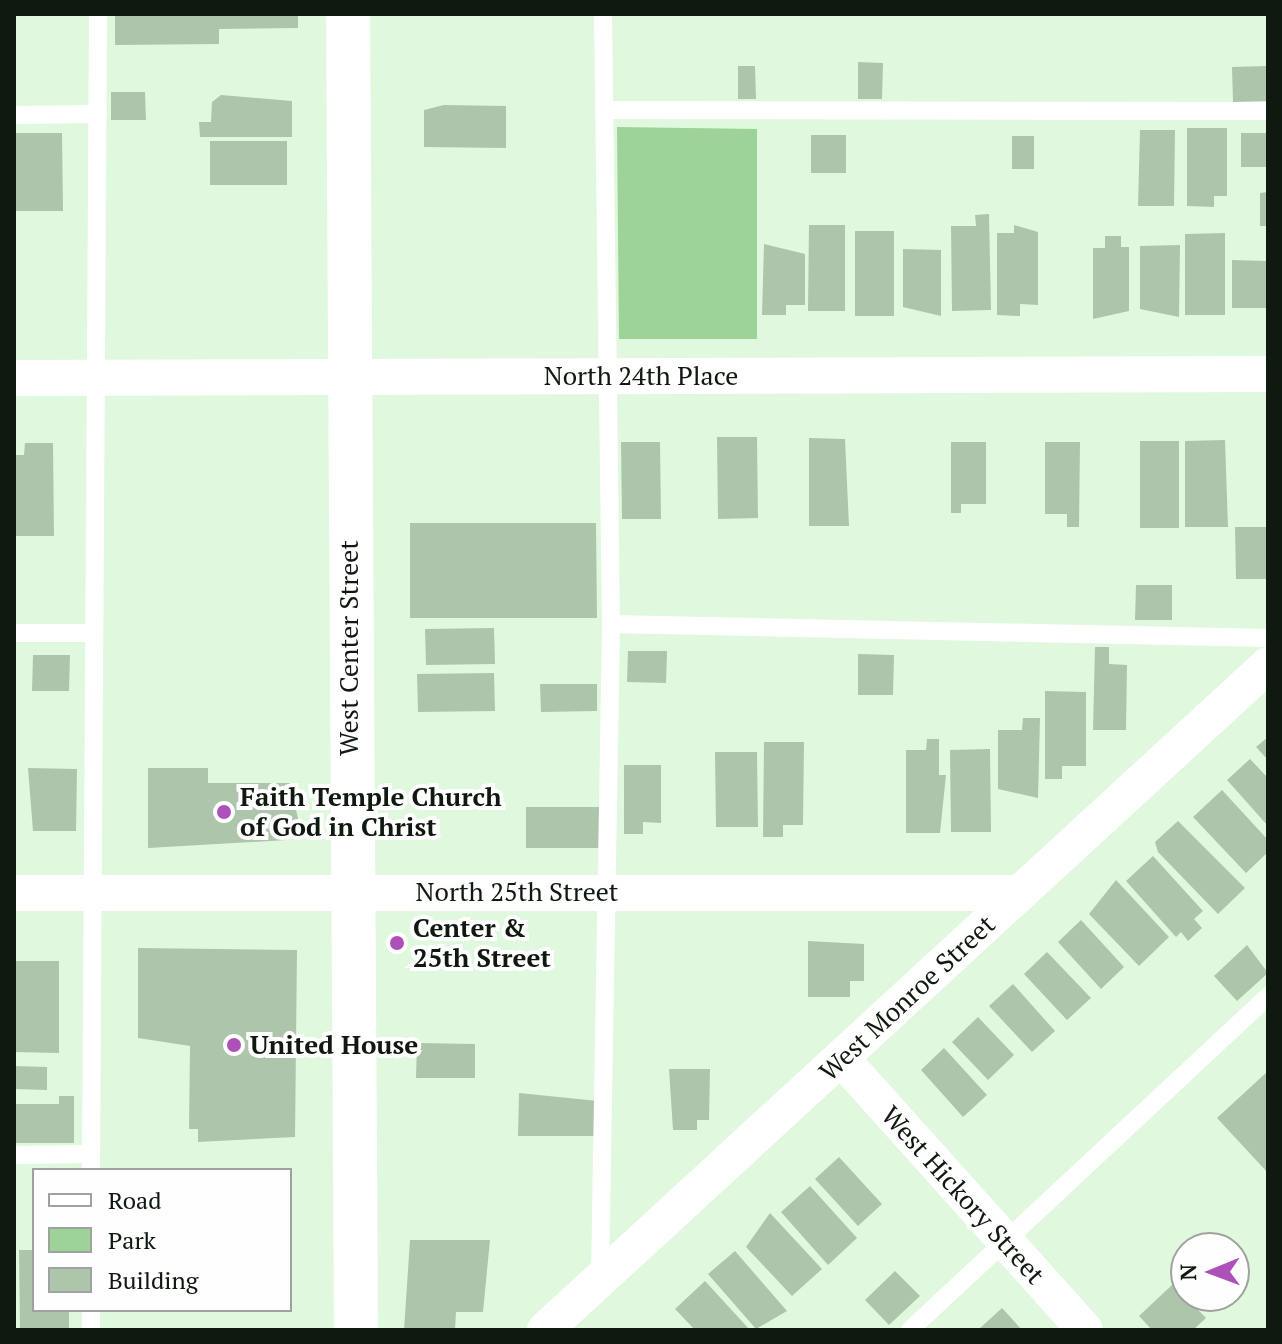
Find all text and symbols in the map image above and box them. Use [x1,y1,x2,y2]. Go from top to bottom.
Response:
street label: North 24th Place [544,360,738,392]
street label: West Center Street [333,540,365,756]
place label: Faith Temple Church of God in Christ [240,781,502,842]
marker: Faith Temple Church of God in Christ [215,803,233,821]
street label: North 25th Street [416,876,618,908]
street label: West Monroe Street [813,909,1001,1087]
place label: Center & 25th Street [413,912,551,974]
marker: Center & 25th Street [388,934,406,952]
place label: United House [250,1029,418,1061]
marker: United House [225,1036,243,1054]
street label: West Hickory Street [875,1100,1051,1290]
legend [32,1168,292,1312]
text: Road [108,1184,162,1216]
text: Park [108,1224,156,1256]
north arrow [1170,1232,1250,1312]
text: Building [108,1264,198,1296]
text: N [1173,1264,1202,1281]

